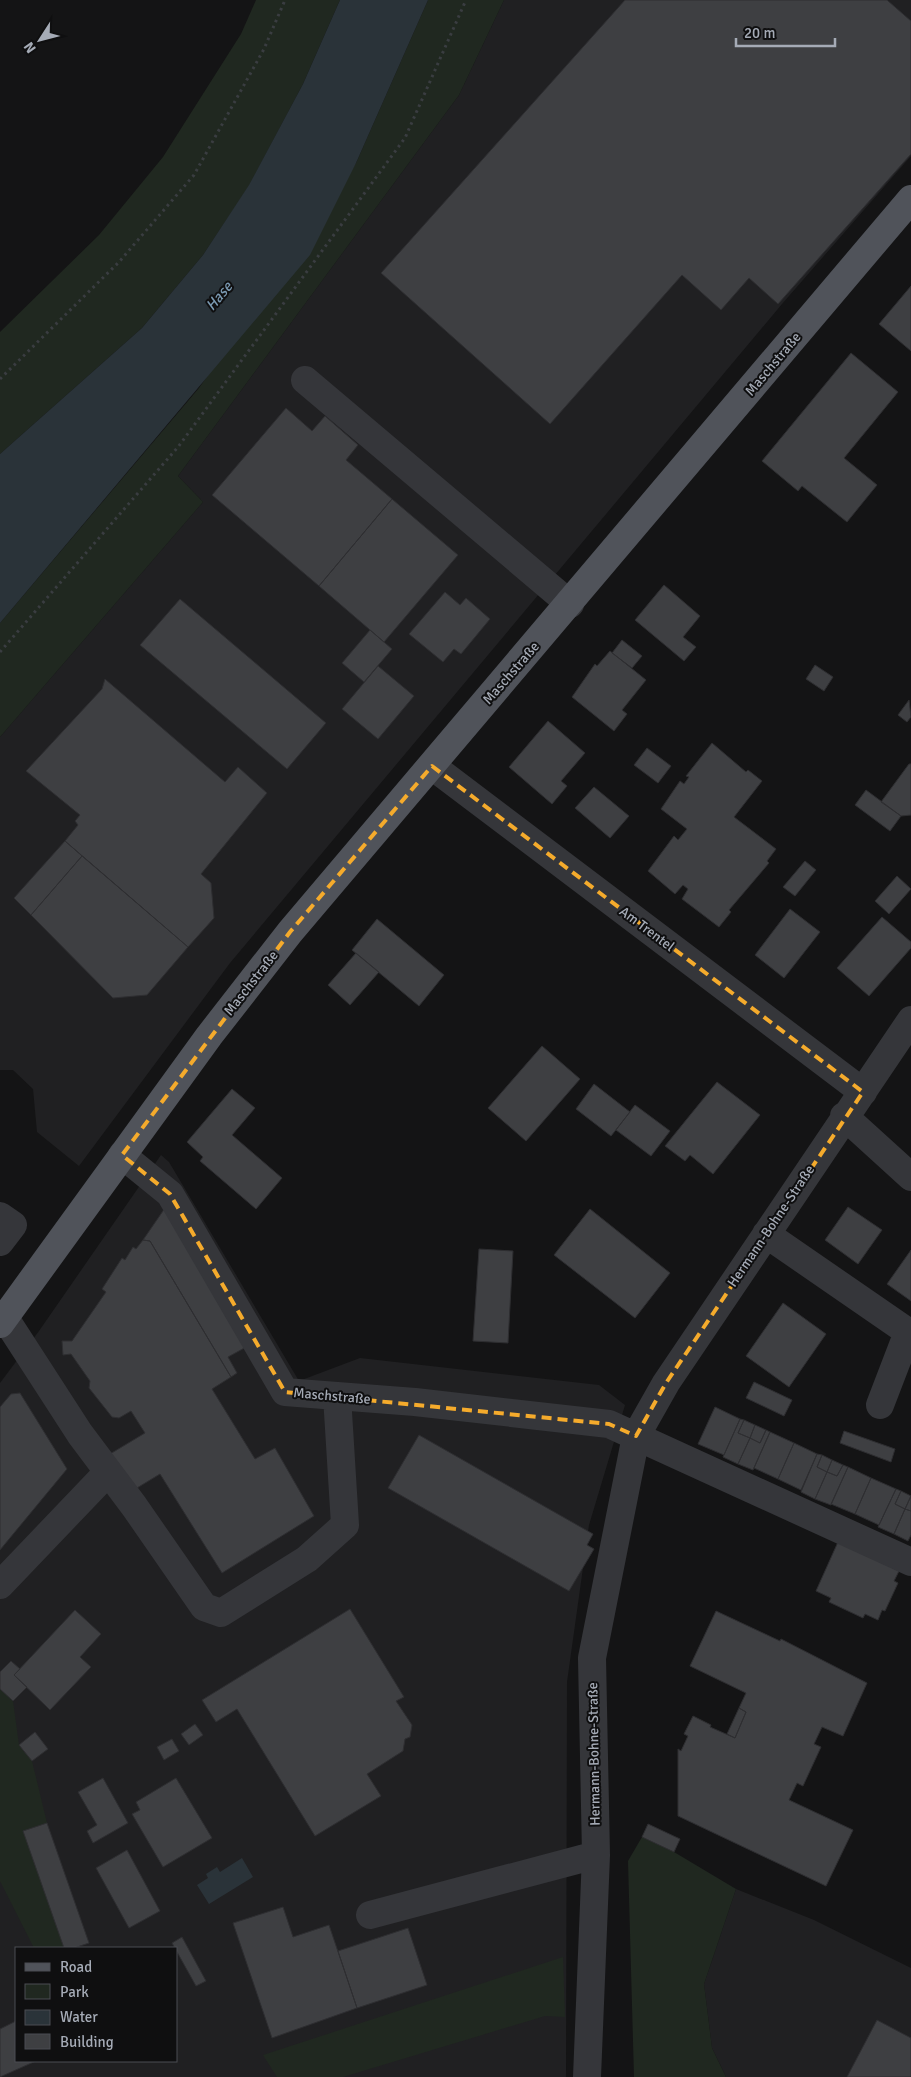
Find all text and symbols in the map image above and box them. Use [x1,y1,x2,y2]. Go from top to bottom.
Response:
north arrow [15,15,65,65]
scale bar [736,15,835,47]
text: 20 m [744,24,775,42]
text: N [20,38,40,56]
water label: Hase [202,277,237,314]
street label: Maschstraße [742,329,804,399]
street label: Maschstraße [479,638,543,708]
street label: Am Trentel [616,903,678,955]
street label: Maschstraße [220,947,282,1019]
street label: Hermann-Bohne-Straße [724,1162,818,1290]
street label: Maschstraße [293,1384,371,1408]
street label: Hermann-Bohne-Straße [584,1682,604,1826]
legend [15,1947,178,2062]
text: Road [60,1958,92,1976]
text: Park [60,1983,89,2001]
text: Water [60,2008,98,2026]
text: Building [60,2033,114,2051]

